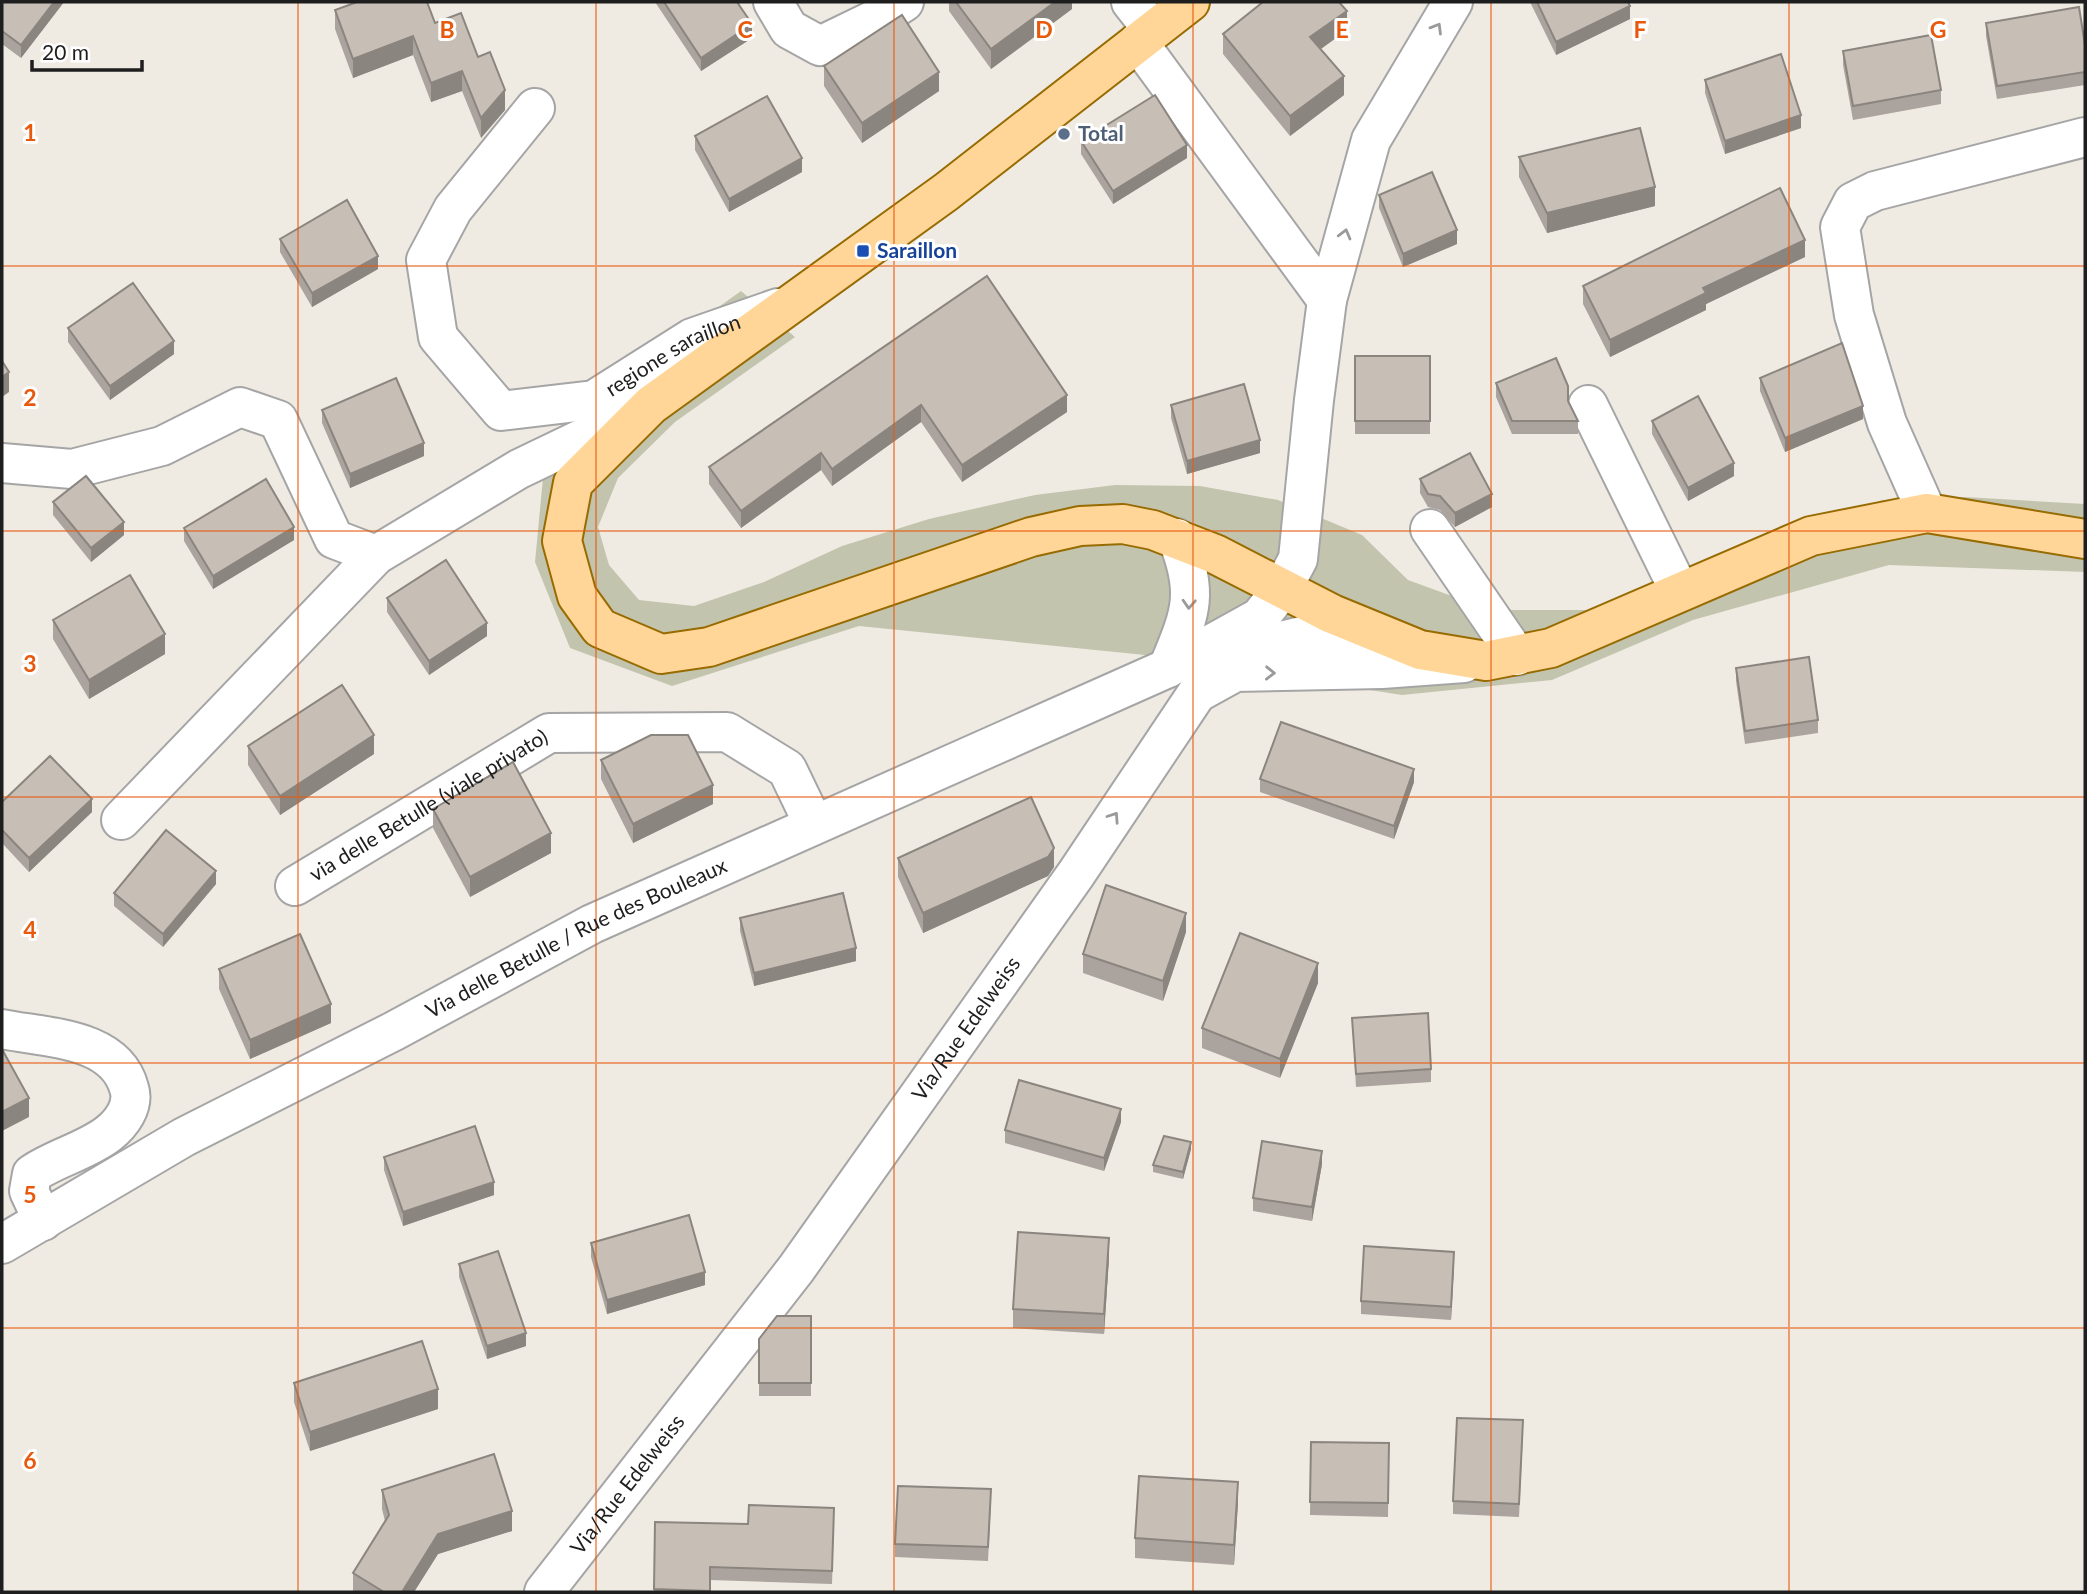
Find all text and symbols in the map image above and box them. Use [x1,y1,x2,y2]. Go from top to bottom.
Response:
text: B [439,15,455,43]
text: C [737,15,753,43]
text: D [1035,15,1053,43]
text: E [1335,15,1349,43]
text: F [1633,15,1647,43]
text: G [1930,15,1946,43]
one-way arrow [1429,23,1442,36]
scale bar [32,28,142,72]
text: 20 m [42,39,89,64]
text: 1 [23,118,37,146]
place label: Total [1078,120,1124,145]
marker: Total [1056,126,1072,142]
one-way arrow [1337,228,1351,240]
place label: Saraillon [877,237,957,262]
marker: Saraillon [855,243,871,259]
street label: regione saraillon [600,308,744,401]
text: 2 [23,383,37,411]
one-way arrow [1181,599,1196,610]
text: 3 [23,649,37,677]
one-way arrow [1265,665,1275,681]
street label: via delle Betulle (viale privato) [304,723,552,886]
one-way arrow [1106,812,1118,825]
street label: Via delle Betulle / Rue des Bouleaux [421,852,731,1023]
text: 4 [23,915,37,943]
street label: Via/Rue Edelweiss [906,951,1024,1105]
text: 5 [23,1180,37,1208]
street label: Via/Rue Edelweiss [564,1409,689,1559]
text: 6 [23,1446,37,1474]

